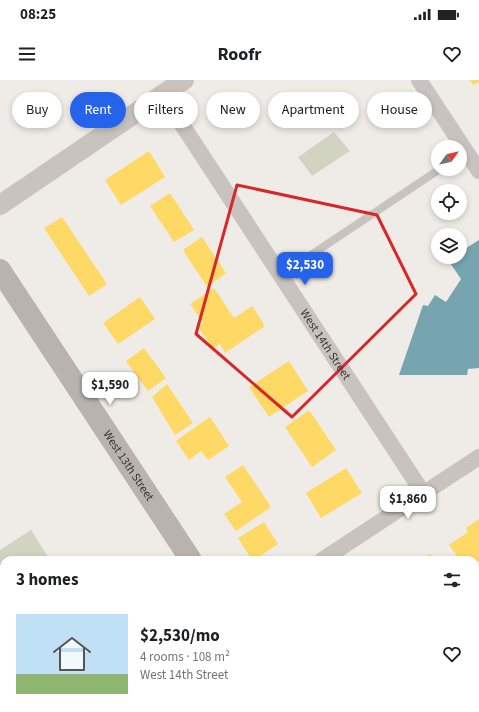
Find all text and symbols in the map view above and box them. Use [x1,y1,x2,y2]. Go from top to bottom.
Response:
text: 08:25 [20,4,56,25]
text: Roofr [217,42,262,67]
icon: menu [16,43,38,65]
icon: heart [441,43,463,65]
chip: Buy [12,92,62,128]
chip: Rent [70,92,126,128]
chip: Filters [134,92,198,128]
chip: New [206,92,260,128]
chip: Apartment [268,92,359,128]
chip: House [367,92,432,128]
north arrow [431,140,467,176]
map controls [431,140,467,264]
button: locate [431,184,467,220]
button: layers [431,228,467,264]
pin: $2,530 [272,252,338,286]
text: $2,530 [286,256,324,274]
street label: West 14th Street [296,306,355,383]
pin: $1,590 [77,372,143,406]
text: $1,590 [91,376,129,394]
street label: West 13th Street [99,427,158,504]
pin: $1,860 [375,486,441,520]
text: $1,860 [389,490,427,508]
text: 3 homes [16,568,78,592]
icon: filters [441,569,463,591]
text: $2,530/mo [140,624,220,648]
icon: home [48,630,96,678]
icon: heart [441,643,463,665]
text: 4 rooms · 108 m² [140,648,230,666]
text: West 14th Street [140,666,228,684]

